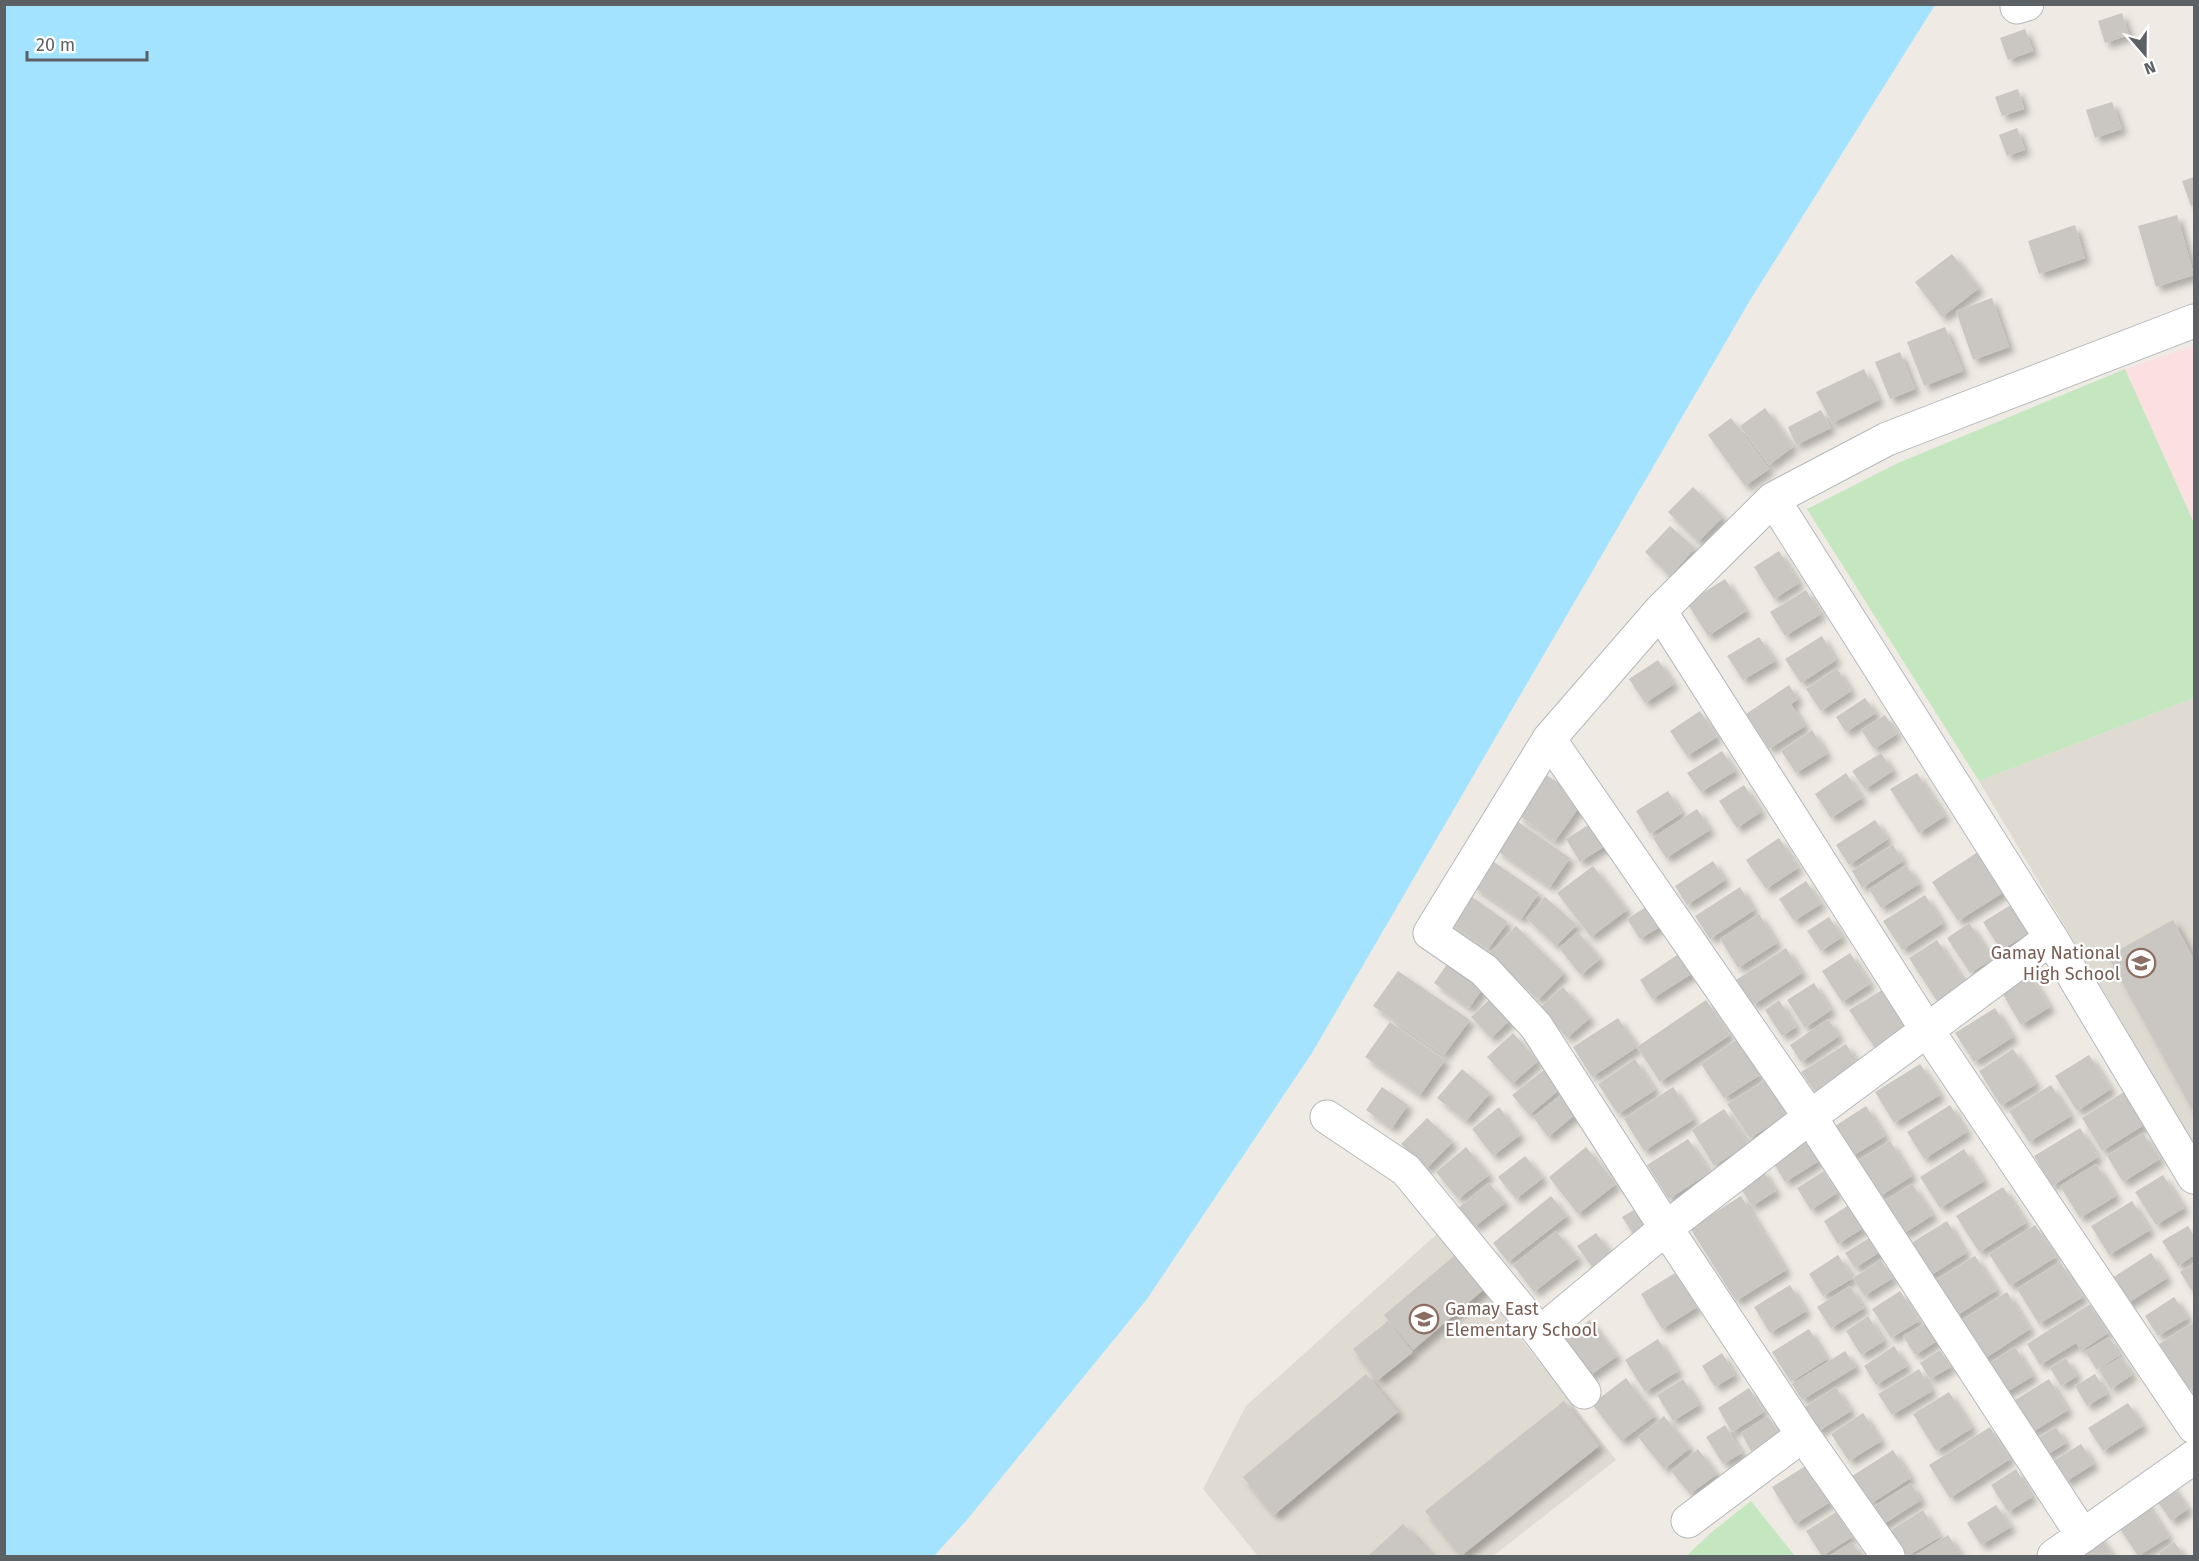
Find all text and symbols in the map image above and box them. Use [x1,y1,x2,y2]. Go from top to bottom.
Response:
scale bar [27,24,147,62]
north arrow [2115,24,2175,84]
text: 20 m [36,34,75,56]
text: N [2142,57,2158,78]
place label: Gamay National High School [1991,942,2120,985]
school or university icon: Gamay National High School [2125,947,2157,979]
place label: Gamay East Elementary School [1445,1298,1597,1341]
school or university icon: Gamay East Elementary School [1408,1303,1440,1335]

